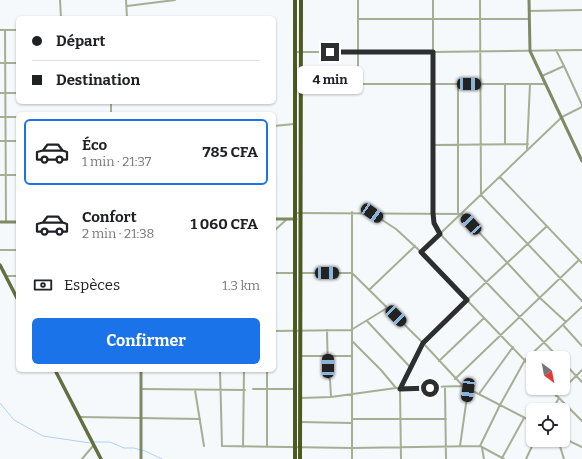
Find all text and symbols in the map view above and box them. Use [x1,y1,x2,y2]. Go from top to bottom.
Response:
text: Départ [56,32,105,50]
route end [321,43,339,61]
callout: 4 min [297,66,363,94]
text: Destination [56,71,140,89]
text: 4 min [312,72,348,87]
car [457,78,481,90]
icon: car [34,134,70,170]
text: Éco [82,136,107,154]
text: 785 CFA [203,143,258,161]
text: 1 min · 21:37 [82,154,151,169]
car [359,201,385,225]
icon: car [34,206,70,242]
text: Confort [82,208,137,226]
car [458,211,484,237]
text: 1 060 CFA [191,215,258,233]
text: 2 min · 21:38 [82,226,154,241]
car [315,267,339,279]
icon: cash [32,274,54,296]
text: Espèces [64,276,120,294]
text: 1.3 km [222,278,260,293]
car [383,303,409,329]
button: Confirmer [32,318,260,364]
north arrow [526,351,570,395]
map controls [526,351,570,447]
car [322,354,334,378]
car [460,377,476,403]
route start [421,379,439,397]
button: locate [526,403,570,447]

